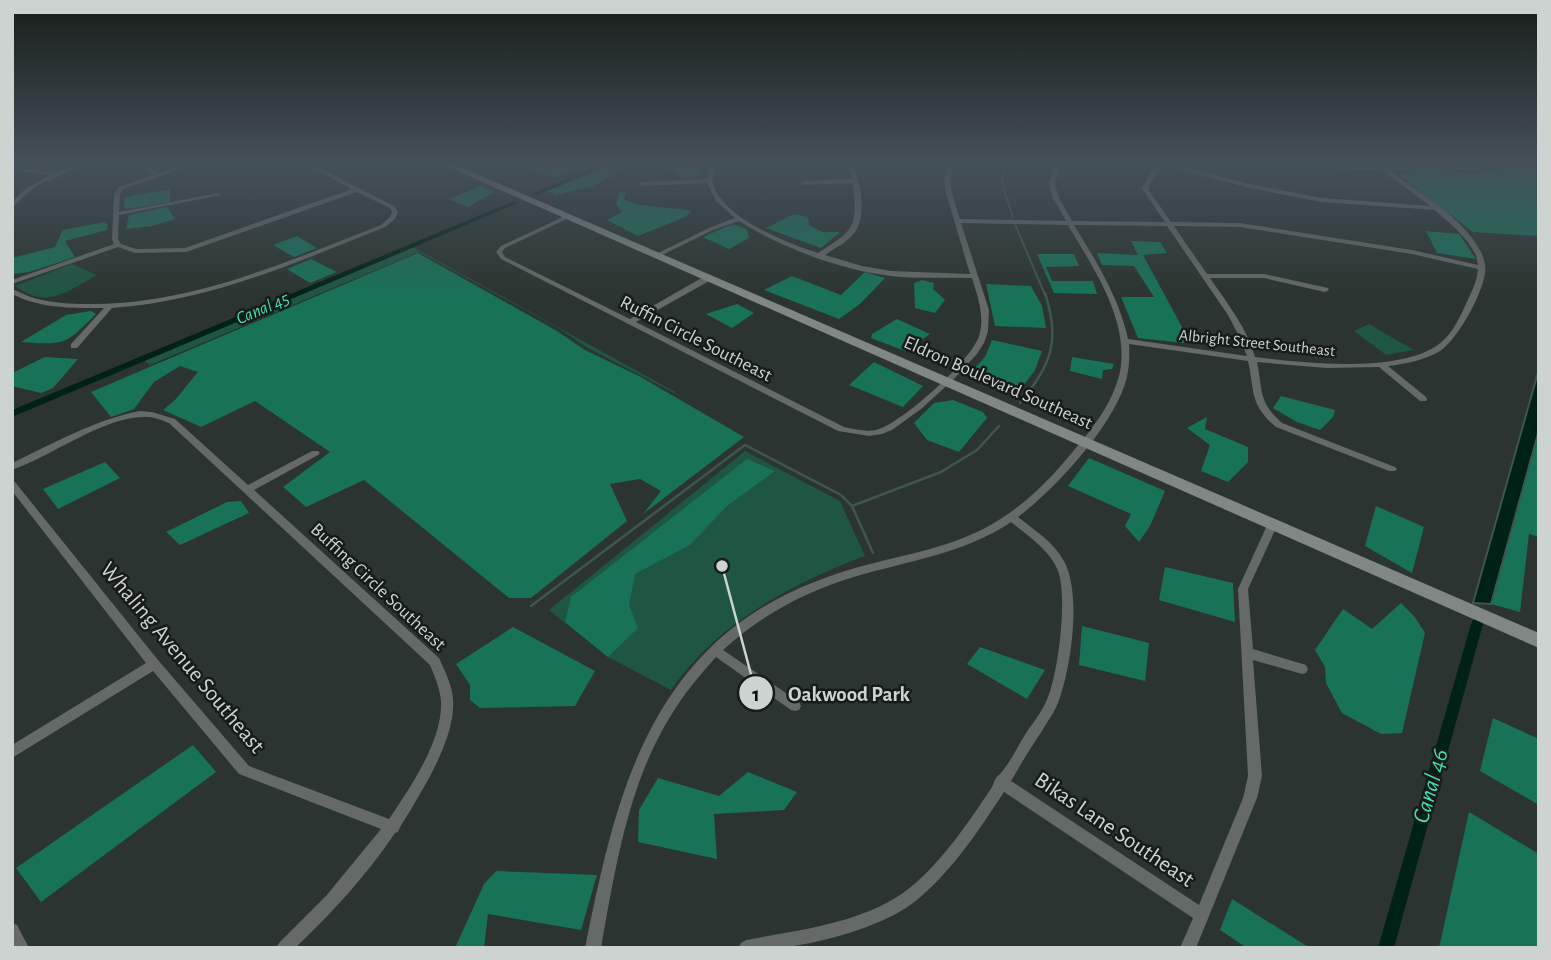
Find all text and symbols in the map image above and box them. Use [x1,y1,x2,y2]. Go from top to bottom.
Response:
water label: Canal 45 [234,290,293,328]
street label: Ruffin Circle Southeast [617,292,775,386]
street label: Albright Street Southeast [1178,327,1336,359]
street label: Eldron Boulevard Southeast [901,333,1095,433]
street label: Buffing Circle Southeast [307,520,449,654]
street label: Whaling Avenue Southeast [96,558,269,758]
callout: Oakwood Park [739,672,924,714]
text: 1 [752,684,760,705]
text: Oakwood Park [788,684,911,705]
water label: Canal 46 [1409,746,1453,826]
street label: Bikas Lane Southeast [1030,768,1198,892]

